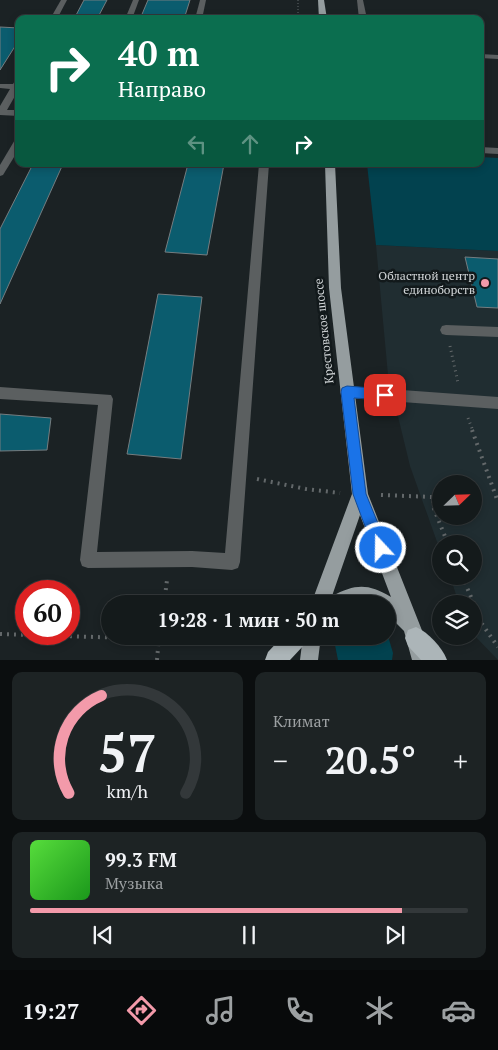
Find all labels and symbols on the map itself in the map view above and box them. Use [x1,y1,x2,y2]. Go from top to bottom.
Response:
place label: Областной центр единоборств [378,268,475,297]
marker: Областной центр единоборств [479,277,491,289]
street label: Крестовское шоссе [311,278,336,384]
pin [364,374,406,416]
north arrow [432,475,482,525]
position arrow [354,521,406,573]
speed limit sign: 60 [15,580,80,645]

